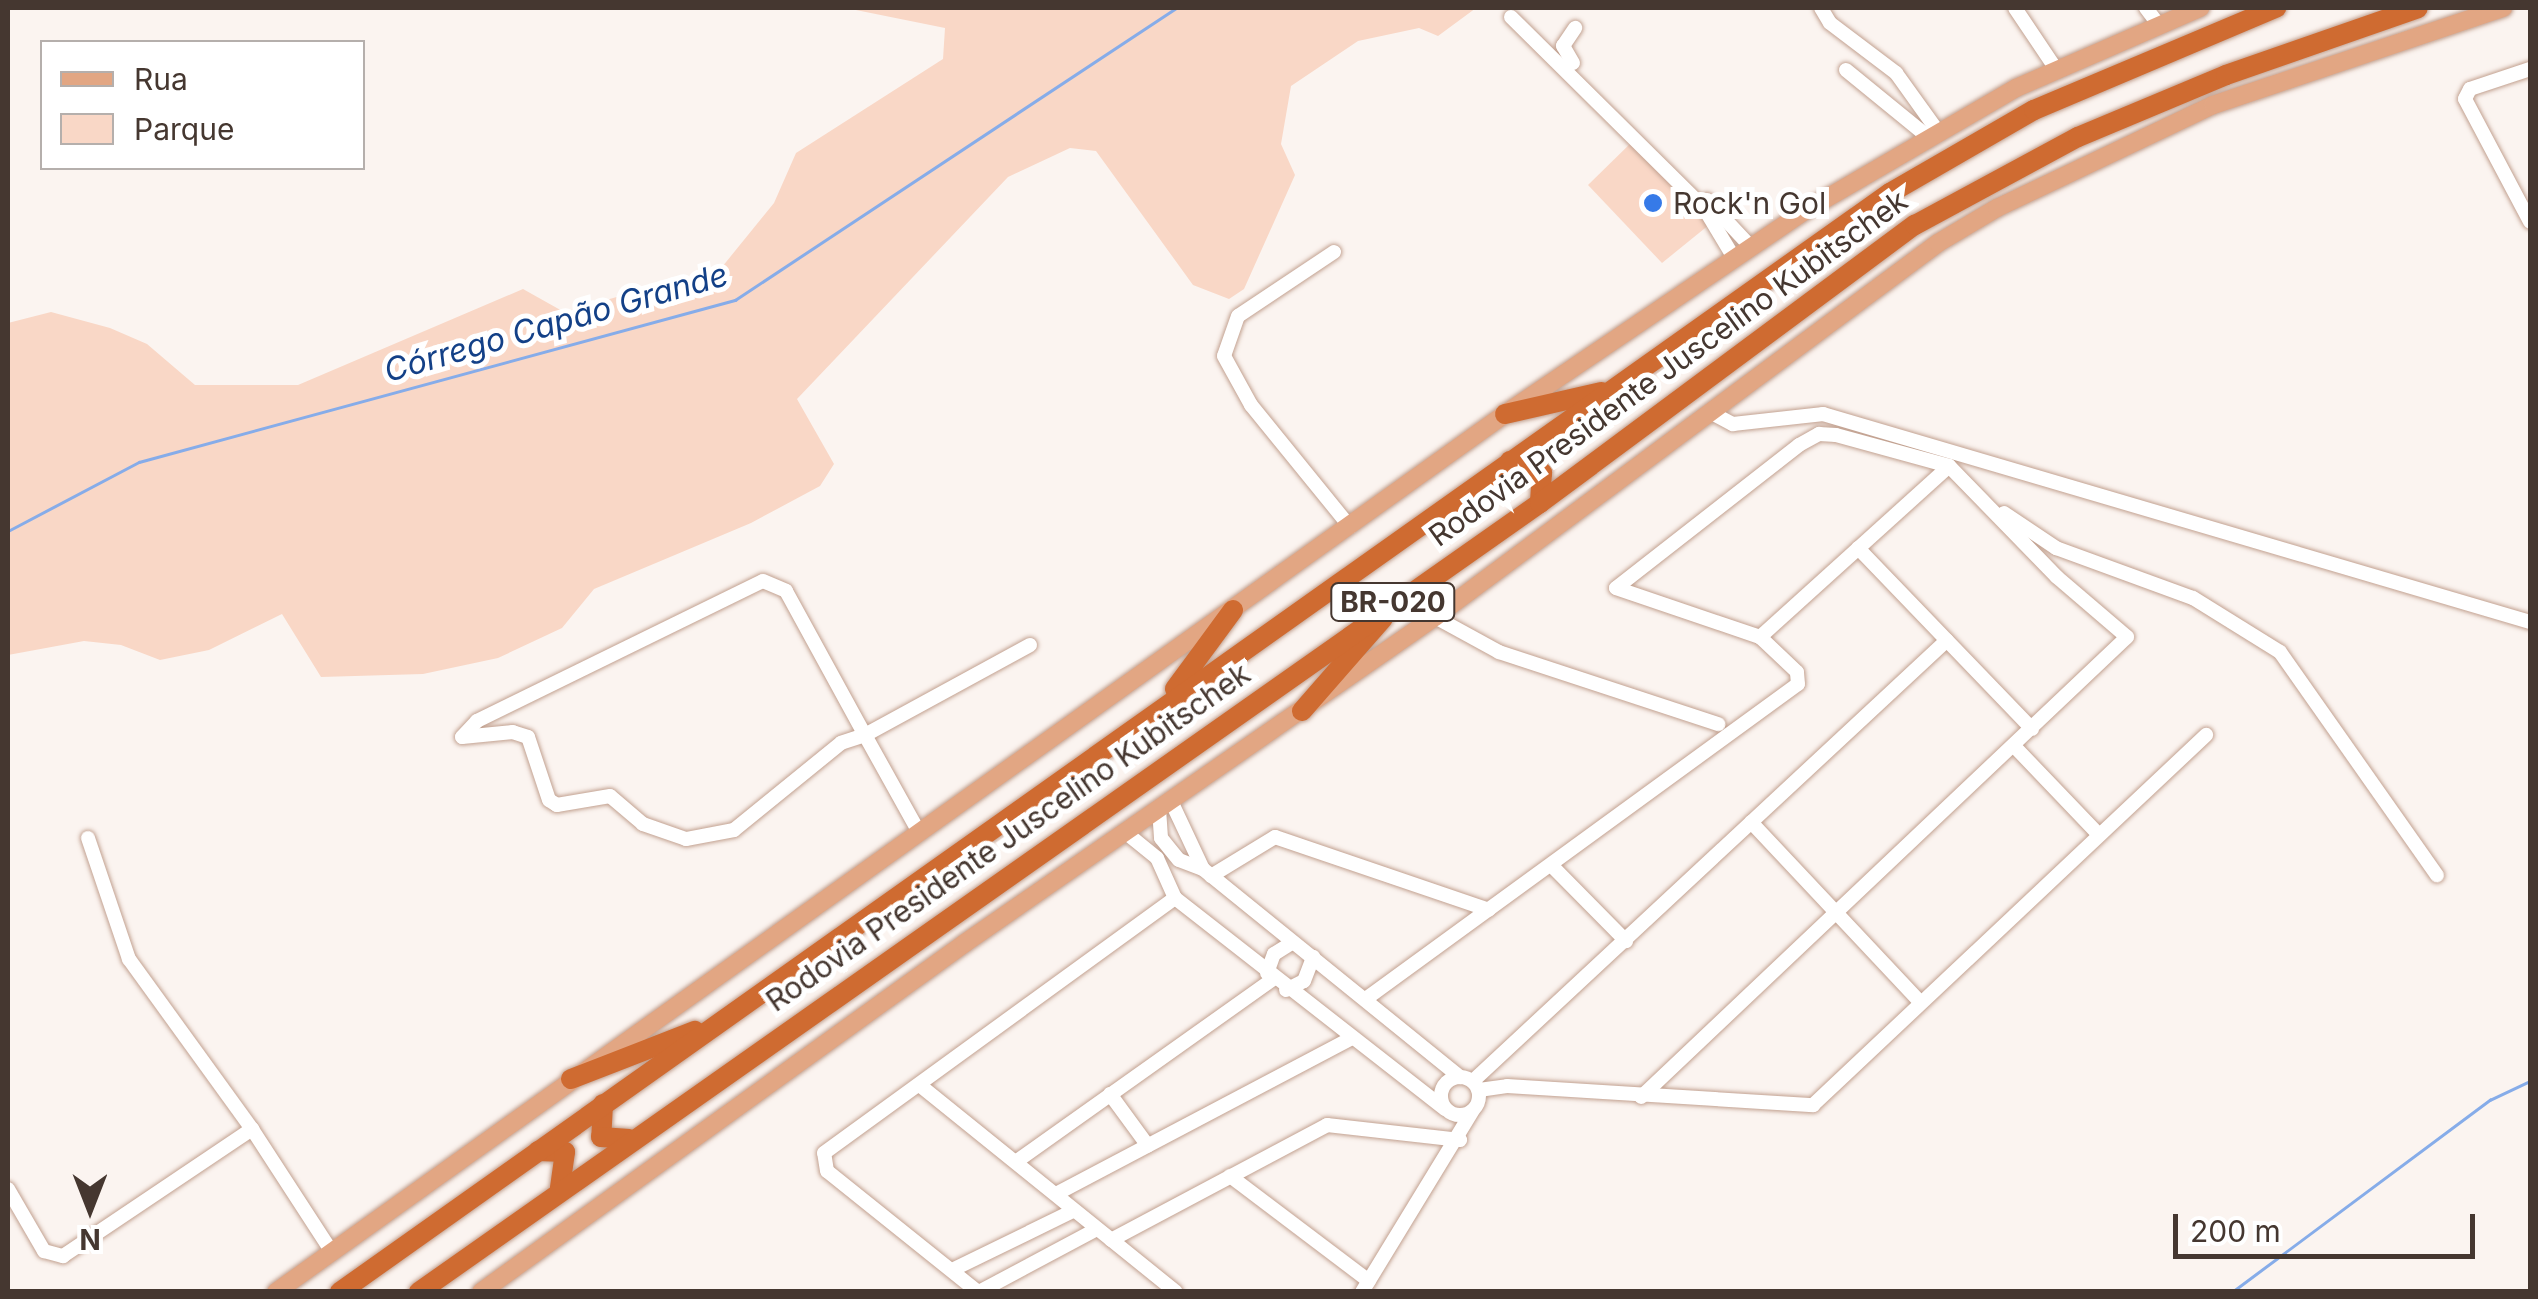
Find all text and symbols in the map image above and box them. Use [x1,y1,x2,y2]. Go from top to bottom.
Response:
legend [40,40,365,170]
text: Rua [134,61,188,97]
text: Parque [134,111,234,147]
street label: Rodovia Presidente Juscelino Kubitschek [1422,182,1914,554]
place label: Rock'n Gol [1673,185,1826,221]
marker: Rock'n Gol [1642,192,1664,214]
water label: Córrego Capão Grande [380,256,732,390]
road number: BR-020 [1328,579,1458,625]
street label: Rodovia Presidente Juscelino Kubitschek [759,655,1257,1019]
north arrow [40,1159,140,1259]
scale bar [2178,1194,2480,1256]
text: 200 m [2190,1213,2281,1249]
text: N [79,1222,101,1256]

